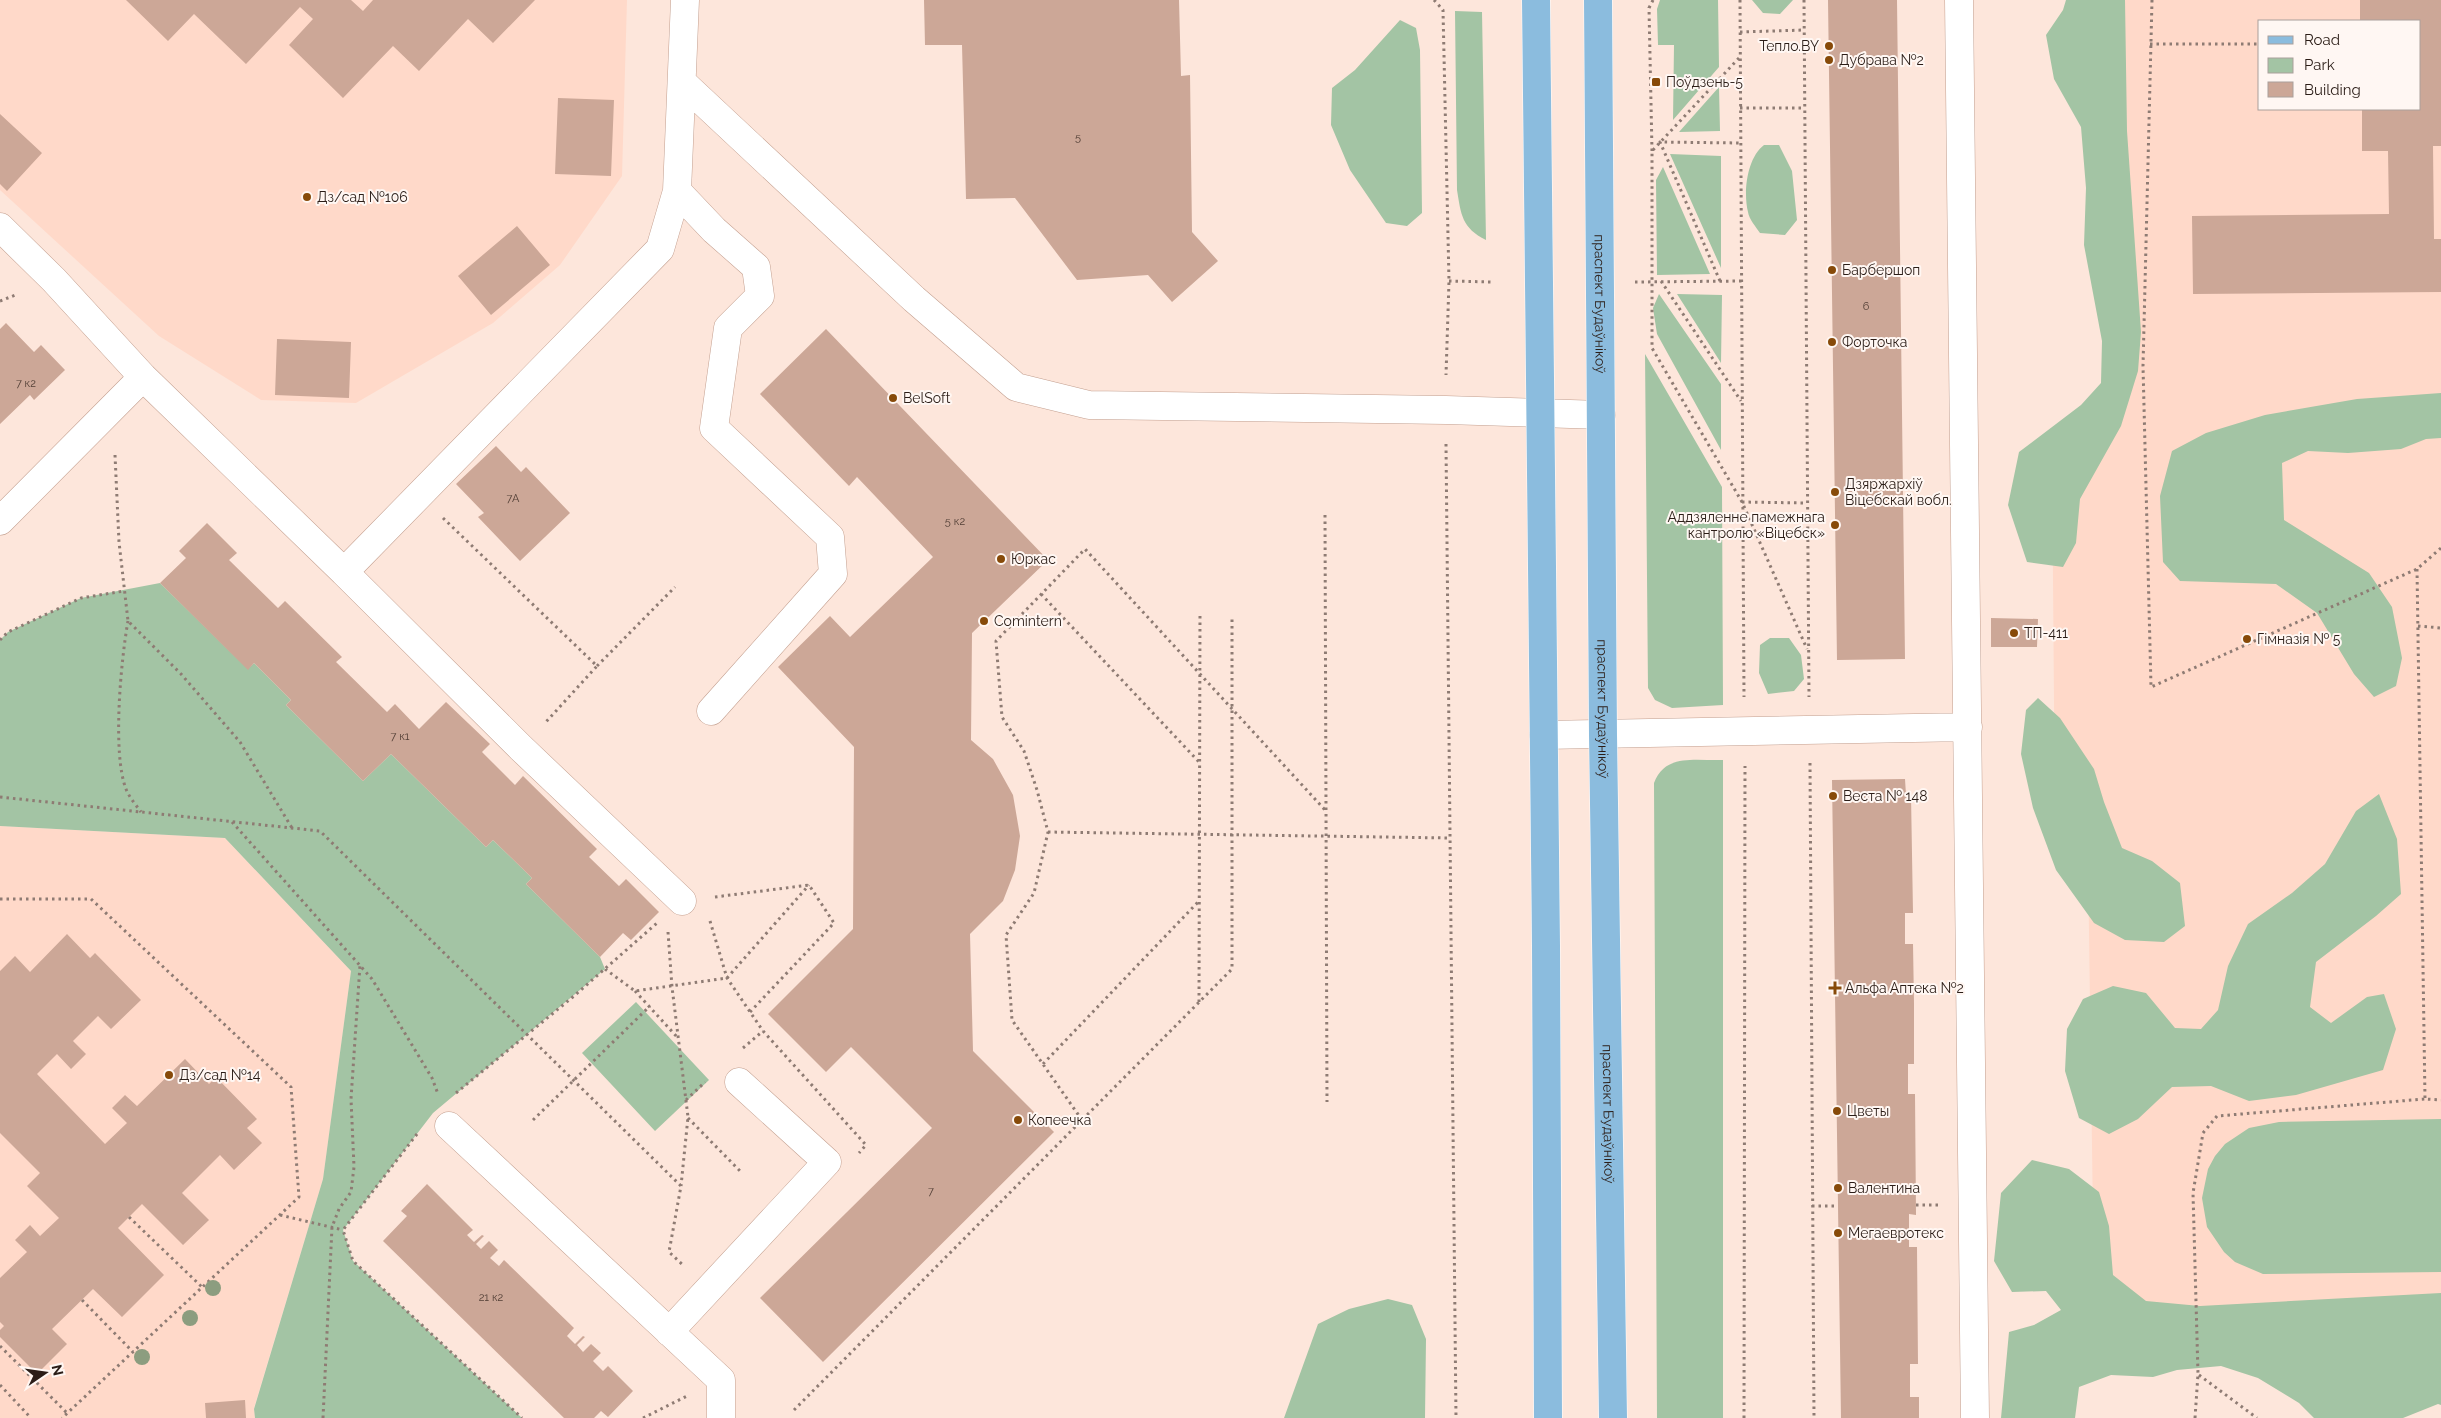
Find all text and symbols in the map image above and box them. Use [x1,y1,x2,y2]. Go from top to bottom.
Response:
legend [2258,20,2421,110]
text: Road [2304,31,2340,49]
place label: Тепло.BY [1759,38,1819,54]
marker: Тепло.BY [1823,40,1835,52]
place label: Дубрава №2 [1839,52,1924,68]
marker: Дубрава №2 [1823,54,1835,66]
text: Park [2304,56,2335,74]
place label: Поўдзень-5 [1666,74,1743,90]
marker: Поўдзень-5 [1650,76,1662,88]
text: Building [2304,81,2361,99]
house number: 5 [1075,131,1081,144]
place label: Дз/сад №106 [317,189,408,205]
marker: Дз/сад №106 [301,191,313,203]
street label: праспект Будаўнікоў [1592,234,1609,374]
place label: Барбершоп [1842,262,1920,278]
marker: Барбершоп [1826,264,1838,276]
house number: 6 [1863,300,1870,313]
place label: Форточка [1842,334,1907,350]
marker: Форточка [1826,336,1838,348]
house number: 7 к2 [16,377,36,390]
place label: BelSoft [903,390,951,406]
marker: BelSoft [887,392,899,404]
place label: Дзяржархіў Віцебскай вобл. [1845,476,1952,508]
marker: Дзяржархіў Віцебскай вобл. [1829,486,1841,498]
house number: 7А [507,492,520,505]
place label: Аддзяленне памежнага кантролю «Віцебск» [1668,509,1825,541]
house number: 5 к2 [945,515,965,528]
marker: Аддзяленне памежнага кантролю «Віцебск» [1829,519,1841,531]
place label: Юркас [1011,551,1056,567]
marker: Юркас [995,553,1007,565]
place label: Comintern [994,613,1062,629]
marker: Comintern [978,615,990,627]
place label: ТП-411 [2024,625,2068,641]
marker: ТП-411 [2008,627,2020,639]
place label: Гімназія № 5 [2257,631,2341,647]
marker: Гімназія № 5 [2241,633,2253,645]
street label: праспект Будаўнікоў [1594,639,1612,779]
house number: 7 к1 [390,730,410,743]
place label: Веста № 148 [1843,788,1928,804]
marker: Веста № 148 [1827,790,1839,802]
place label: Альфа Аптека №2 [1845,980,1964,996]
marker: Альфа Аптека №2 [1829,982,1841,994]
street label: праспект Будаўнікоў [1600,1044,1618,1184]
place label: Дз/сад №14 [179,1067,261,1083]
marker: Дз/сад №14 [163,1069,175,1081]
place label: Цветы [1847,1103,1889,1119]
marker: Цветы [1831,1105,1843,1117]
place label: Копеечка [1028,1112,1091,1128]
marker: Копеечка [1012,1114,1024,1126]
place label: Валентина [1848,1180,1920,1196]
marker: Валентина [1832,1182,1844,1194]
house number: 7 [928,1185,934,1198]
place label: Мегаевротекс [1848,1225,1944,1241]
marker: Мегаевротекс [1832,1227,1844,1239]
house number: 21 к2 [479,1291,504,1304]
north arrow [20,1348,70,1398]
text: N [49,1363,67,1377]

